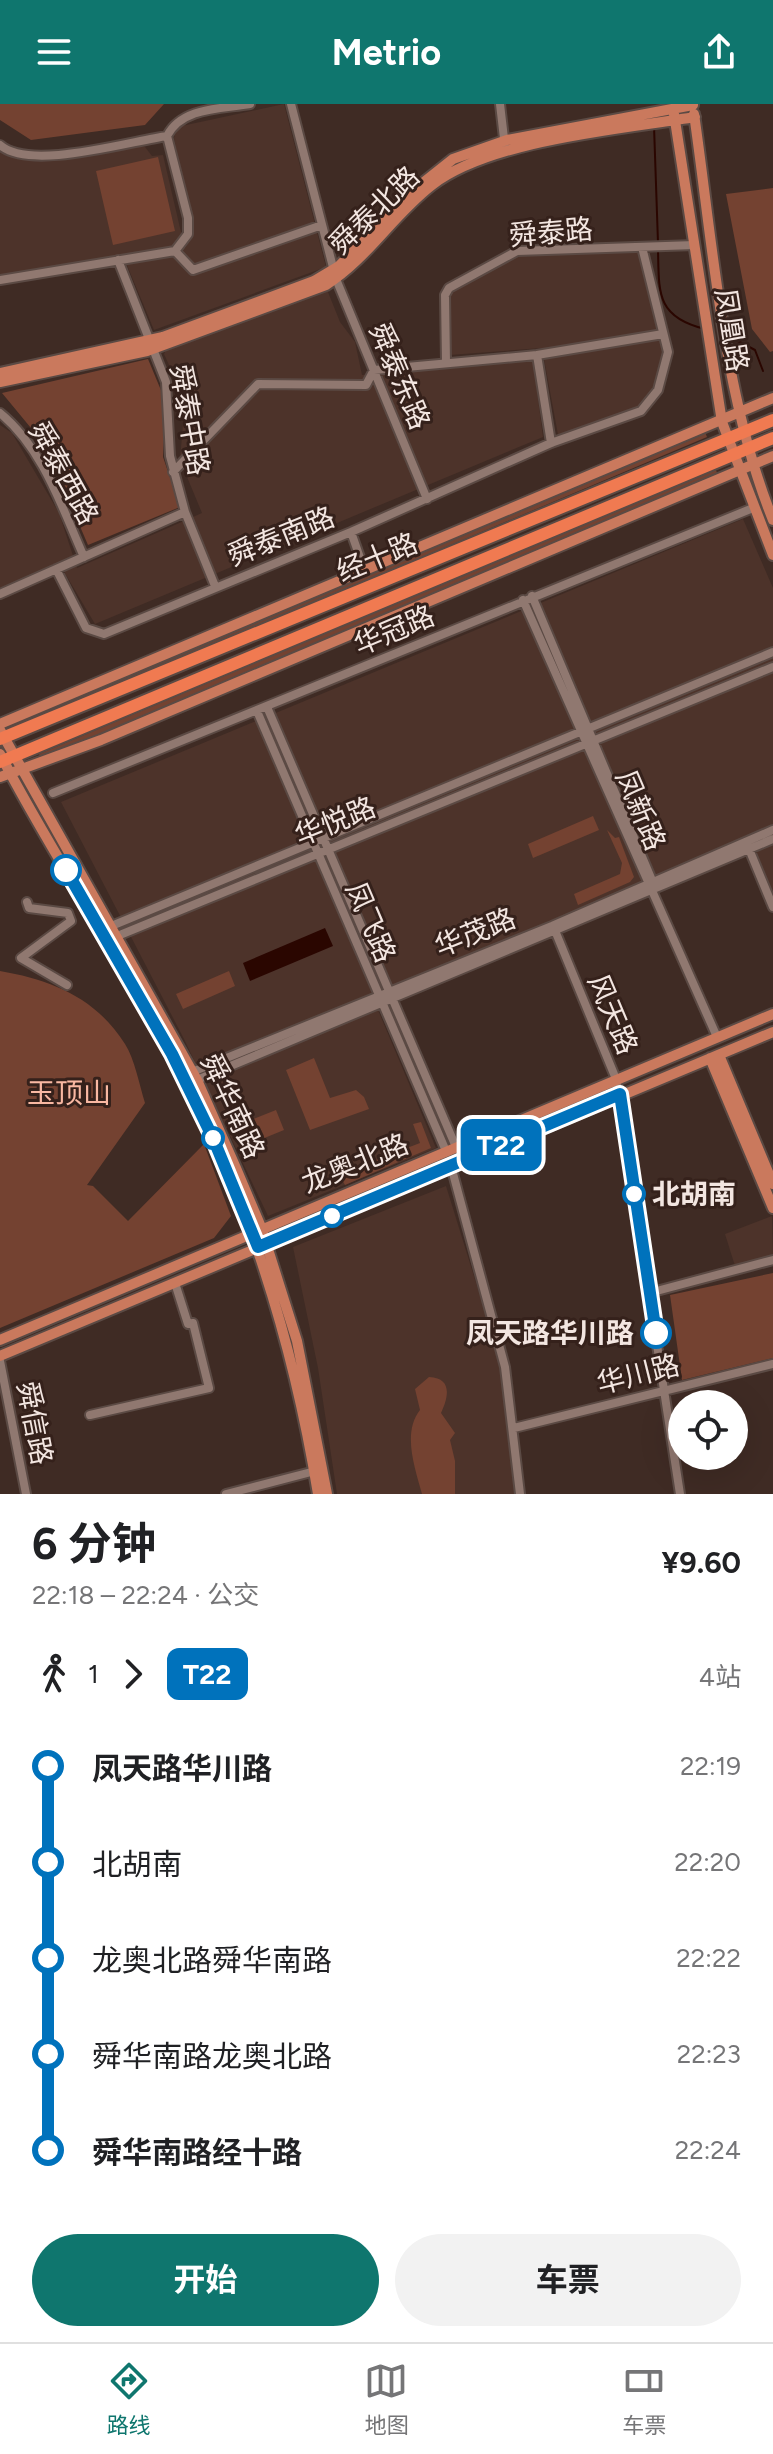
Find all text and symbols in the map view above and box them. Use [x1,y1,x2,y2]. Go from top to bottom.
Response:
icon: menu [32,30,76,74]
icon: share [697,30,741,74]
text: Metrio [332,31,441,74]
street label: 舜泰北路 [322,159,426,261]
street label: 舜泰路 [508,211,594,253]
street label: 凤凰路 [709,286,755,374]
street label: 舜泰东路 [362,318,438,434]
street label: 舜泰中路 [164,362,216,478]
street label: 舜泰西路 [22,416,106,530]
street label: 舜泰南路 [223,499,339,573]
street label: 经十路 [332,526,422,588]
street label: 华冠路 [349,598,439,662]
street label: 凤新路 [609,765,673,855]
street label: 华悦路 [290,790,380,852]
unlabelled marker [51,855,81,885]
street label: 凤飞路 [339,877,403,967]
street label: 华茂路 [430,901,520,963]
street label: 风天路 [581,969,645,1059]
street label: 舜华南路 [194,1048,272,1164]
park label: 玉顶山 [27,1076,111,1110]
line badge: T22 [455,1119,547,1171]
street label: 龙奥北路 [297,1126,413,1200]
unlabelled marker [202,1127,224,1149]
text: T22 [477,1128,525,1162]
place label: 北胡南 [652,1177,736,1211]
marker: 北胡南 [623,1183,645,1205]
unlabelled marker [321,1205,343,1227]
place label: 凤天路华川路 [466,1316,634,1350]
marker: 凤天路华川路 [641,1318,671,1348]
street label: 华川路 [593,1347,683,1401]
street label: 舜信路 [10,1379,60,1467]
map controls [668,1390,748,1470]
button: locate [668,1390,748,1470]
text: 6 分钟 [32,1517,156,1570]
text: ¥9.60 [661,1544,741,1581]
text: 22:18 – 22:24 · 公交 [32,1579,259,1611]
icon: walk [32,1652,76,1696]
icon: forward [111,1652,155,1696]
text: T22 [183,1657,232,1691]
text: 1 [88,1658,99,1690]
text: 4站 [699,1661,741,1693]
text: 凤天路华川路 [92,1750,272,1787]
text: 22:19 [680,1750,741,1782]
text: 北胡南 [92,1846,182,1883]
text: 22:20 [674,1846,741,1878]
text: 龙奥北路舜华南路 [92,1942,332,1979]
text: 22:22 [676,1942,741,1974]
text: 舜华南路龙奥北路 [92,2038,332,2075]
text: 22:23 [677,2038,741,2070]
text: 舜华南路经十路 [92,2134,302,2171]
text: 22:24 [675,2134,741,2166]
button: 开始 [32,2234,379,2326]
button: 车票 [395,2234,741,2326]
tab: 路线 [107,2359,151,2439]
tab: 地图 [364,2359,408,2439]
tab: 车票 [622,2359,666,2439]

